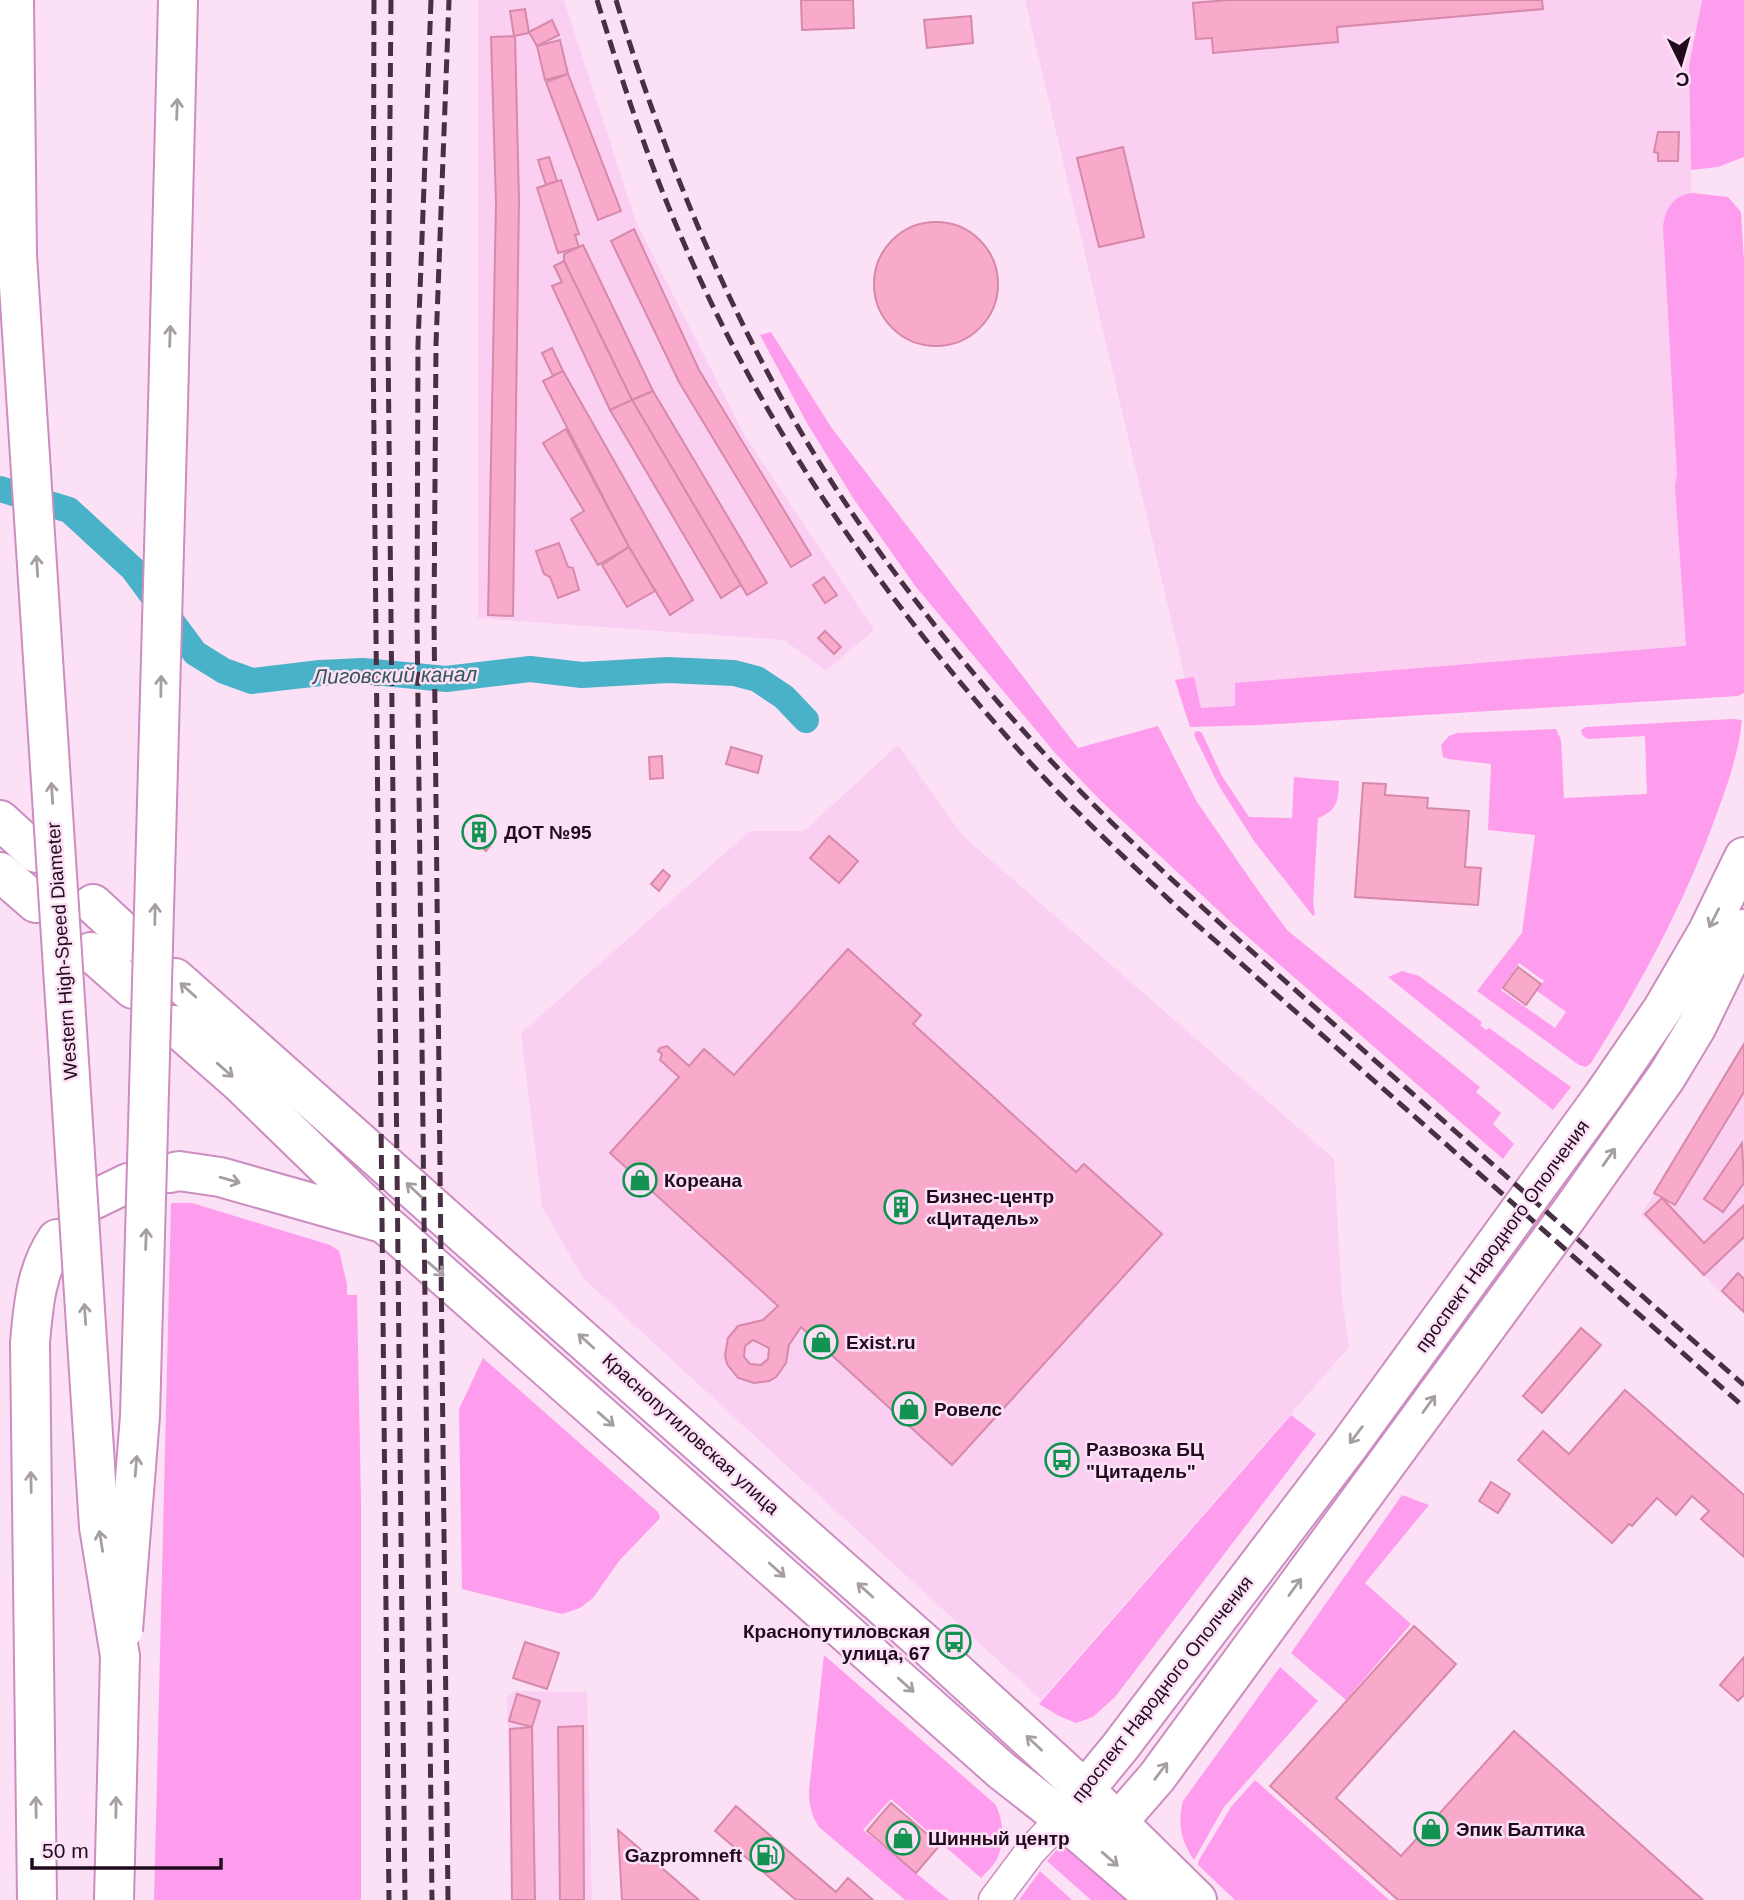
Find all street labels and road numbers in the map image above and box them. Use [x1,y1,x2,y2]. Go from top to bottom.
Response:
street label: Western High-Speed Diameter [42,821,81,1081]
street label: проспект Народного Ополчения [1411,1116,1593,1356]
street label: Краснопутиловская улица [598,1349,784,1519]
street label: проспект Народного Ополчения [1067,1572,1257,1806]

